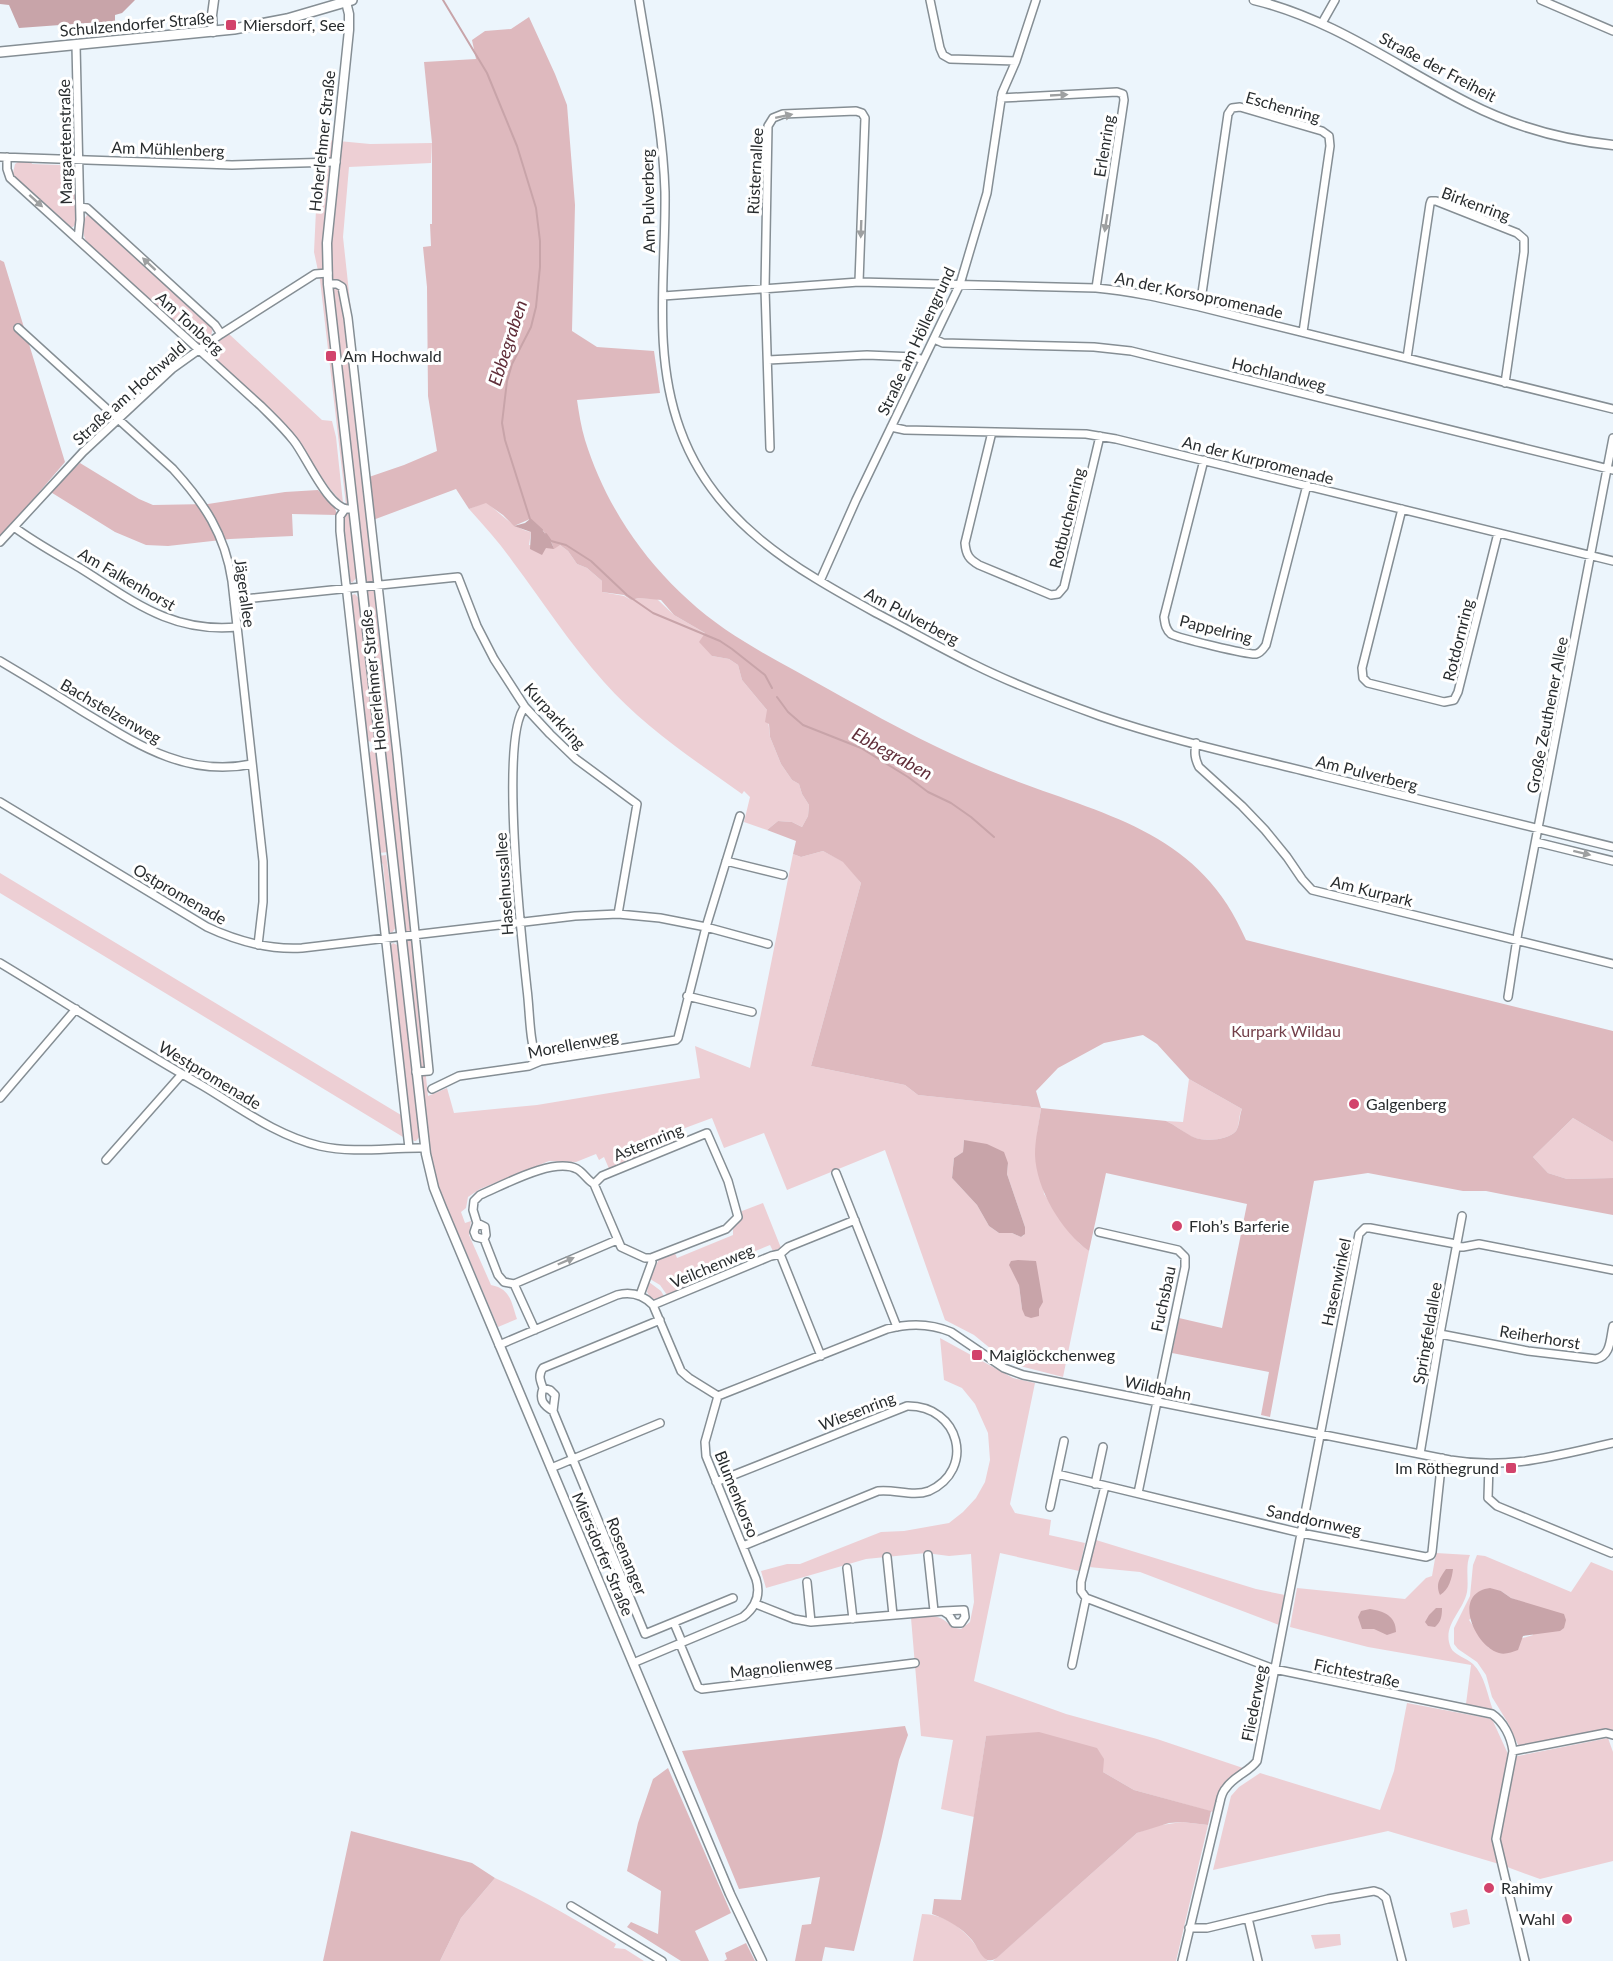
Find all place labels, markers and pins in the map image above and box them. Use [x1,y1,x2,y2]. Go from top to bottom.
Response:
place label: Miersdorf, See [243,15,345,34]
marker: Miersdorf, See [224,18,238,32]
place label: Am Hochwald [343,346,442,365]
marker: Am Hochwald [324,349,338,363]
place label: Galgenberg [1366,1094,1446,1113]
marker: Galgenberg [1347,1097,1361,1111]
place label: Floh’s Barferie [1189,1216,1289,1235]
marker: Floh’s Barferie [1170,1219,1184,1233]
place label: Maiglöckchenweg [989,1345,1115,1364]
marker: Maiglöckchenweg [970,1348,984,1362]
place label: Im Röthegrund [1395,1458,1499,1477]
marker: Im Röthegrund [1504,1461,1518,1475]
place label: Rahimy [1501,1878,1554,1897]
marker: Rahimy [1482,1881,1496,1895]
place label: Wahl [1519,1909,1555,1928]
marker: Wahl [1560,1912,1574,1926]

